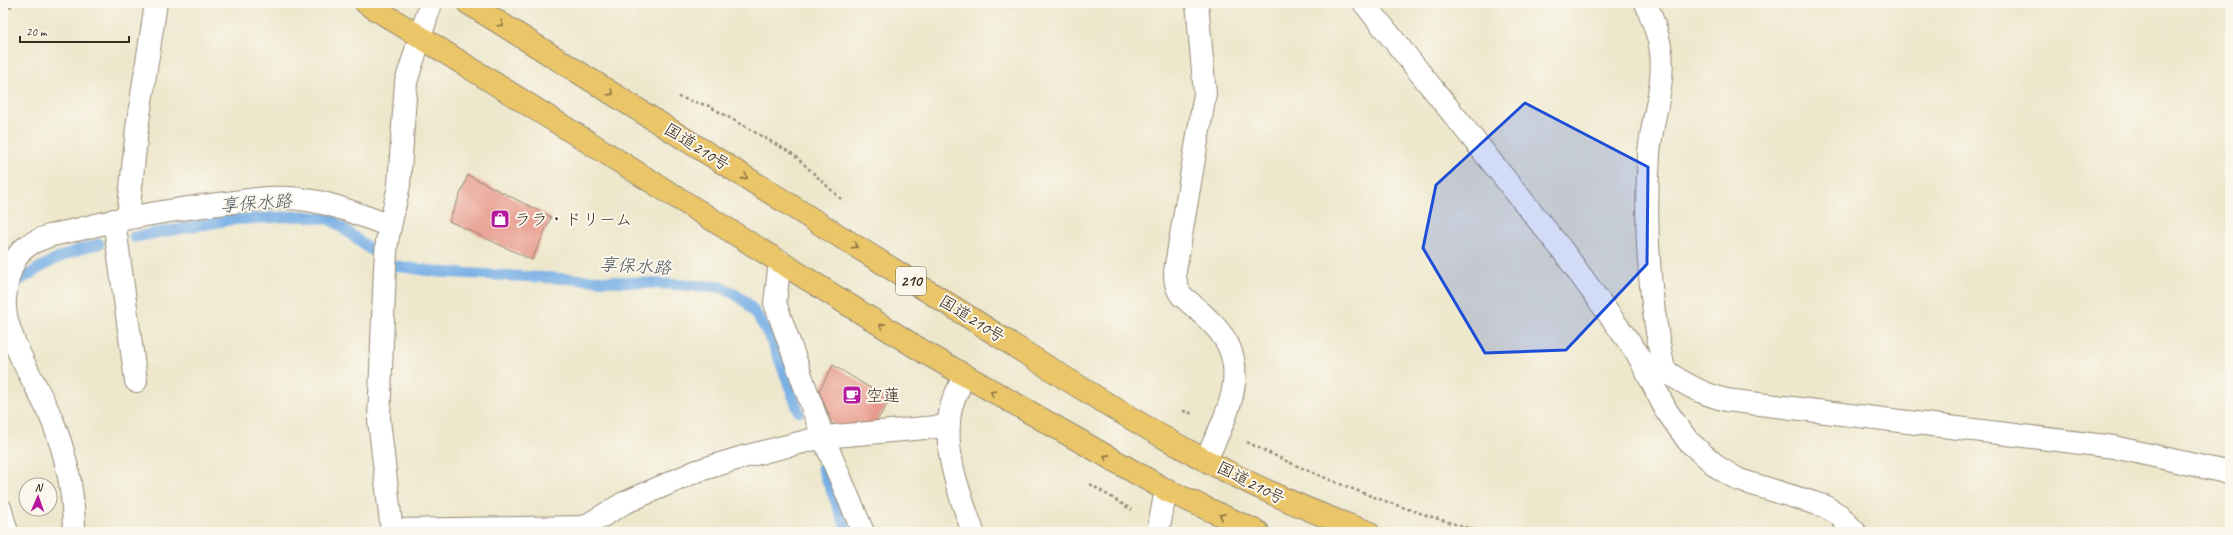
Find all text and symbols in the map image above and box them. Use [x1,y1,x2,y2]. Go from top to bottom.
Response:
scale bar [20,18,129,44]
one-way arrow [497,19,504,26]
text: 20 m [26,24,48,40]
one-way arrow [607,88,614,95]
street label: 国道210号 [660,119,734,175]
one-way arrow [741,172,748,179]
water label: 享保水路 [219,189,294,216]
shop icon: ララ・ドリーム [489,208,511,230]
place label: ララ・ドリーム [514,209,632,230]
one-way arrow [851,241,858,248]
water label: 享保水路 [598,253,673,279]
road number: 210 [896,267,926,295]
street label: 国道210号 [935,291,1009,347]
one-way arrow [879,323,886,331]
cafe icon: 空蓮 [841,384,863,406]
place label: 空蓮 [866,385,900,406]
one-way arrow [990,391,997,398]
one-way arrow [1103,455,1110,462]
street label: 国道210号 [1213,457,1289,509]
north arrow [18,477,58,517]
text: N [35,480,44,494]
one-way arrow [1219,513,1227,521]

